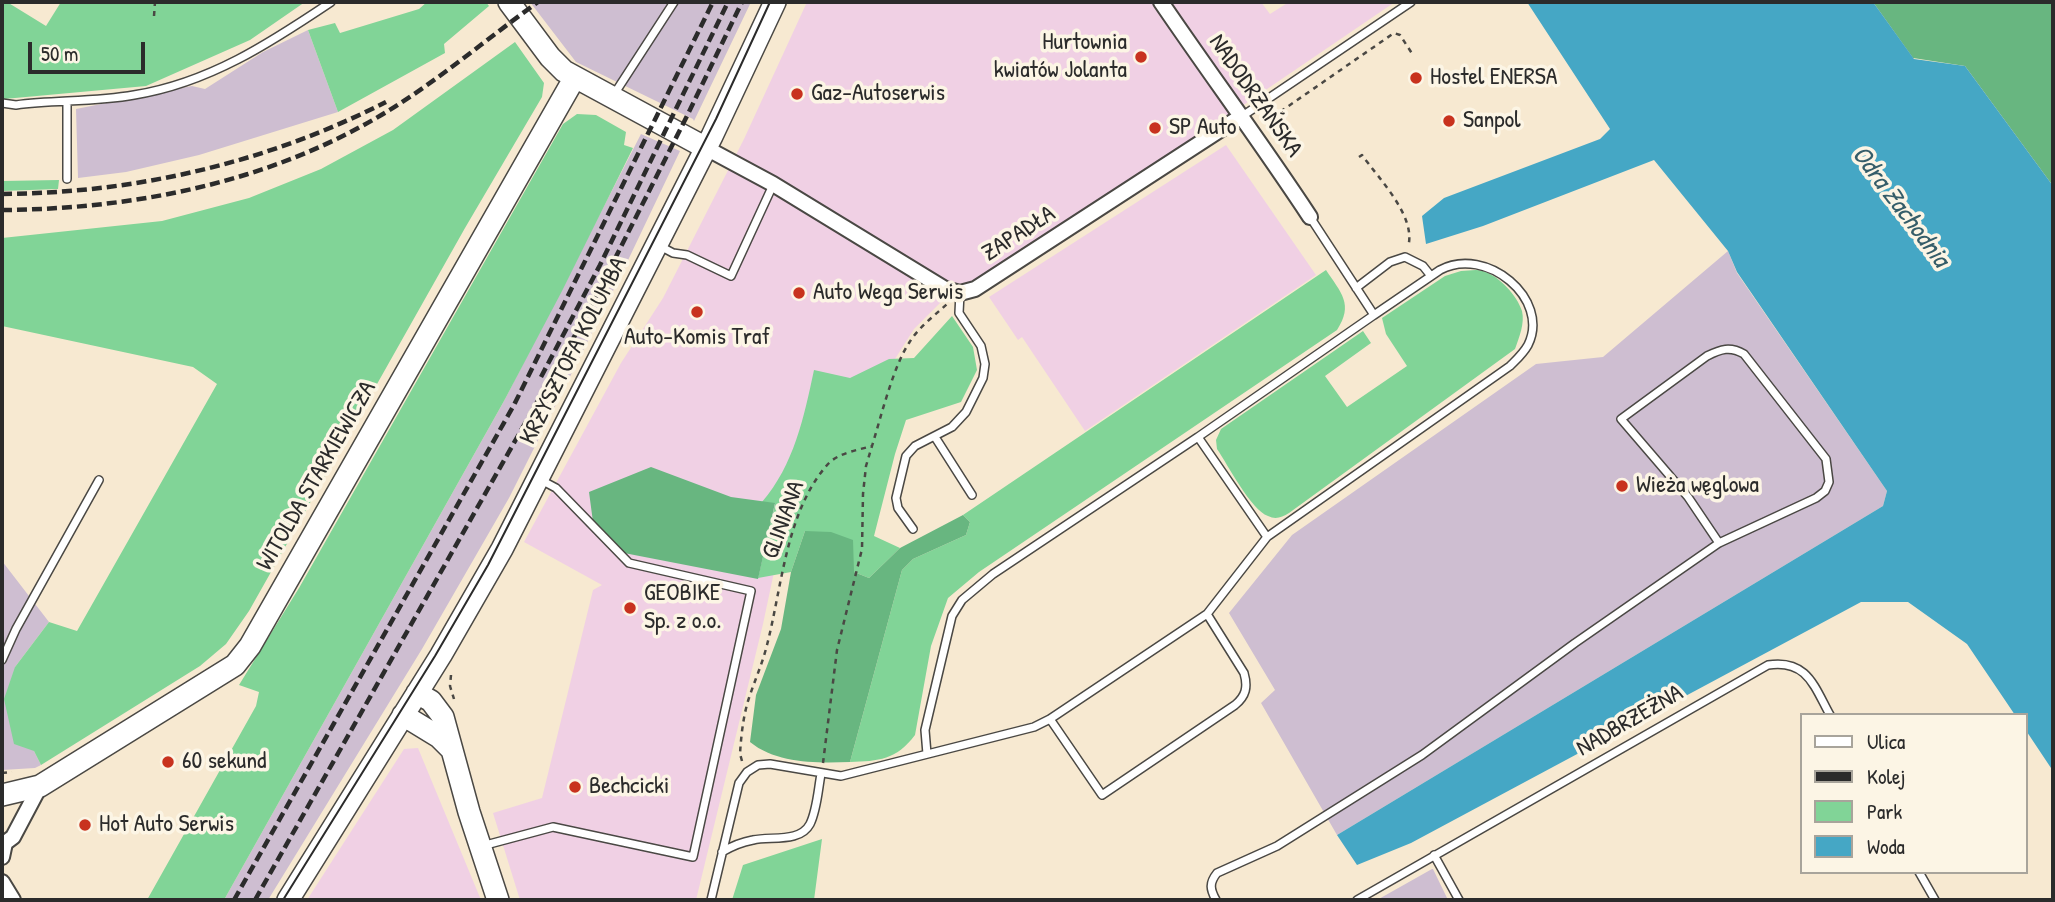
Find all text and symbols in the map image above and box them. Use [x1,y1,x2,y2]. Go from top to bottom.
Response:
scale bar [32,28,149,72]
place label: Hurtownia kwiatów Jolanta [994,29,1127,85]
street label: NADODRZAŃSKA [1202,29,1308,163]
text: 50 m [41,39,78,68]
marker: Hurtownia kwiatów Jolanta [1133,49,1149,65]
place label: Hostel ENERSA [1430,64,1557,92]
marker: Hostel ENERSA [1408,70,1424,86]
place label: Gaz-Autoserwis [811,80,945,108]
marker: Gaz-Autoserwis [789,86,805,102]
place label: Sanpol [1463,107,1521,135]
marker: Sanpol [1441,113,1457,129]
place label: SP Auto [1169,114,1236,142]
marker: SP Auto [1147,120,1163,136]
water label: Odra Zachodnia [1844,140,1956,274]
street label: ZAPADŁA [977,200,1061,268]
street label: KRZYSZTOFA KOLUMBA [514,253,634,449]
place label: Auto Wega Serwis [813,279,963,307]
marker: Auto Wega Serwis [791,285,807,301]
marker: Auto-Komis Traf [689,304,705,320]
place label: Auto-Komis Traf [624,324,770,352]
street label: WITOLDA STARKIEWICZA [251,376,383,576]
place label: Wieża węglowa [1636,472,1759,500]
street label: GLINIANA [757,477,811,563]
marker: Wieża węglowa [1614,478,1630,494]
place label: GEOBIKE Sp. z o.o. [644,580,721,636]
marker: GEOBIKE Sp. z o.o. [622,600,638,616]
street label: NADBRZEŻNA [1572,679,1688,763]
legend [1800,713,2027,874]
text: Ulica [1867,727,1905,756]
place label: 60 sekund [182,748,266,776]
marker: 60 sekund [160,754,176,770]
text: Kolej [1867,762,1905,791]
place label: Bechcicki [589,773,669,801]
marker: Bechcicki [567,779,583,795]
text: Park [1867,797,1902,826]
place label: Hot Auto Serwis [99,811,234,839]
marker: Hot Auto Serwis [77,817,93,833]
text: Woda [1867,832,1905,861]

